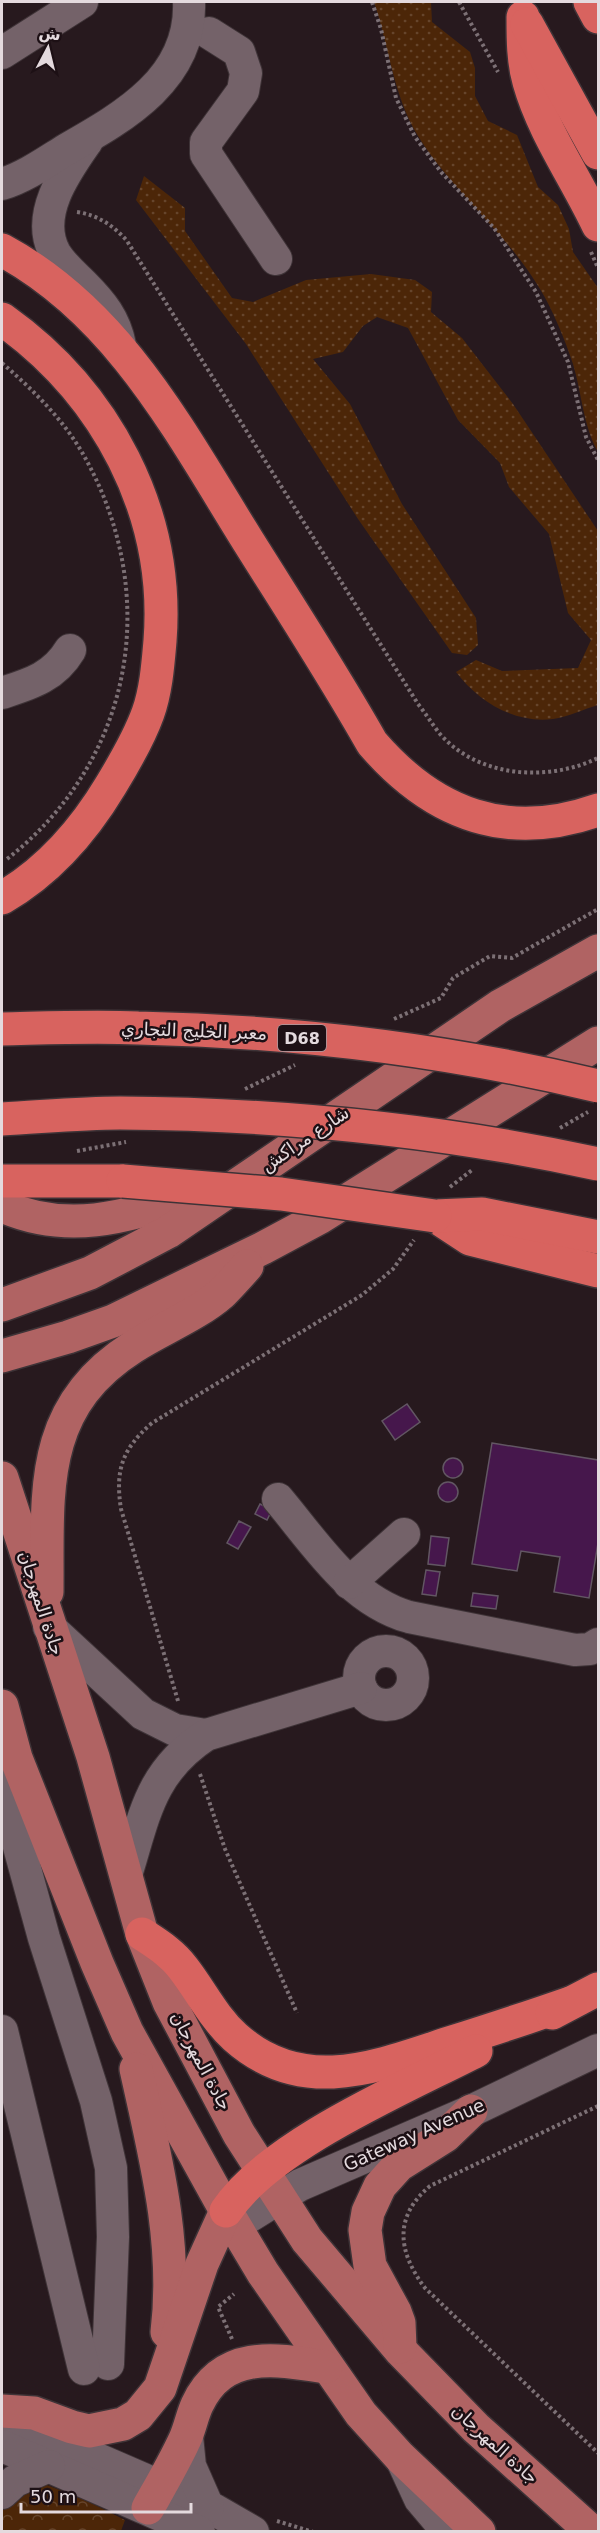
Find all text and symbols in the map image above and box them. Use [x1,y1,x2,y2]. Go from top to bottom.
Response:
north arrow [18,18,78,78]
text: ش [38,23,62,44]
street label: معبر الخليج التجاري [121,1017,267,1045]
road number: D68 [278,1025,326,1051]
street label: شارع مراكش [257,1101,353,1177]
street label: جادة المهرجان [14,1548,68,1658]
street label: جادة المهرجان [166,2008,236,2114]
street label: Gateway Avenue [340,2094,488,2175]
street label: جادة المهرجان [447,2399,543,2489]
scale bar [21,2476,190,2514]
text: 50 m [30,2486,76,2507]

